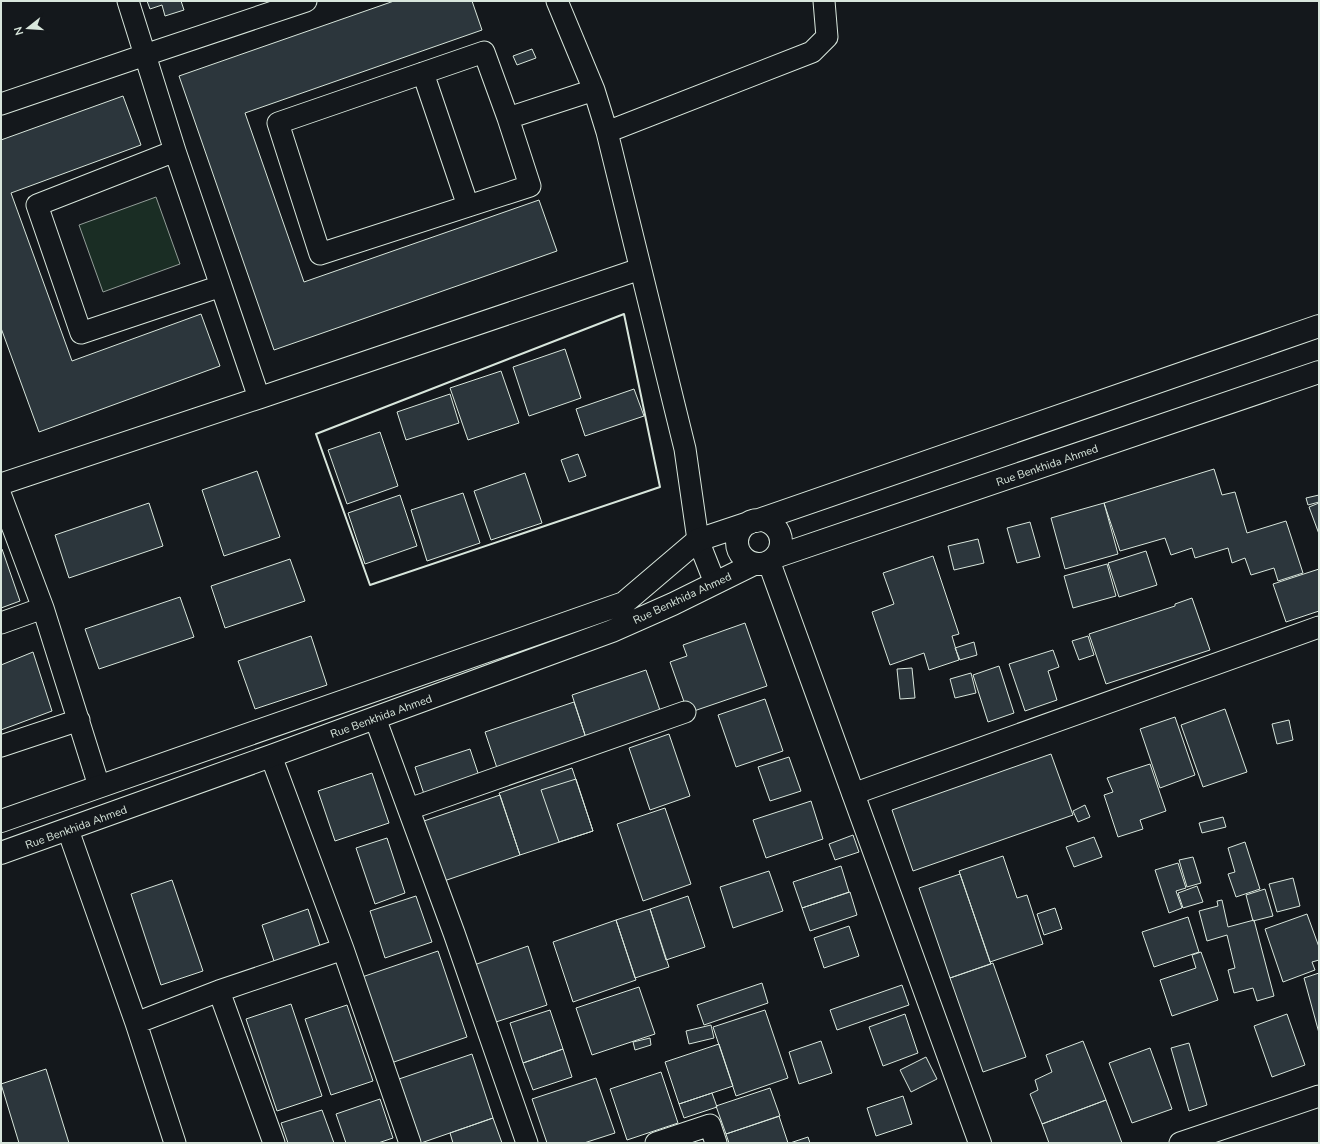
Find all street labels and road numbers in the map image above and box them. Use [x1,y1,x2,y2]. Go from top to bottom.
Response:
street label: Rue Benkhida Ahmed [994,441,1100,490]
street label: Rue Benkhida Ahmed [631,569,734,628]
street label: Rue Benkhida Ahmed [328,691,434,742]
street label: Rue Benkhida Ahmed [23,802,129,853]

